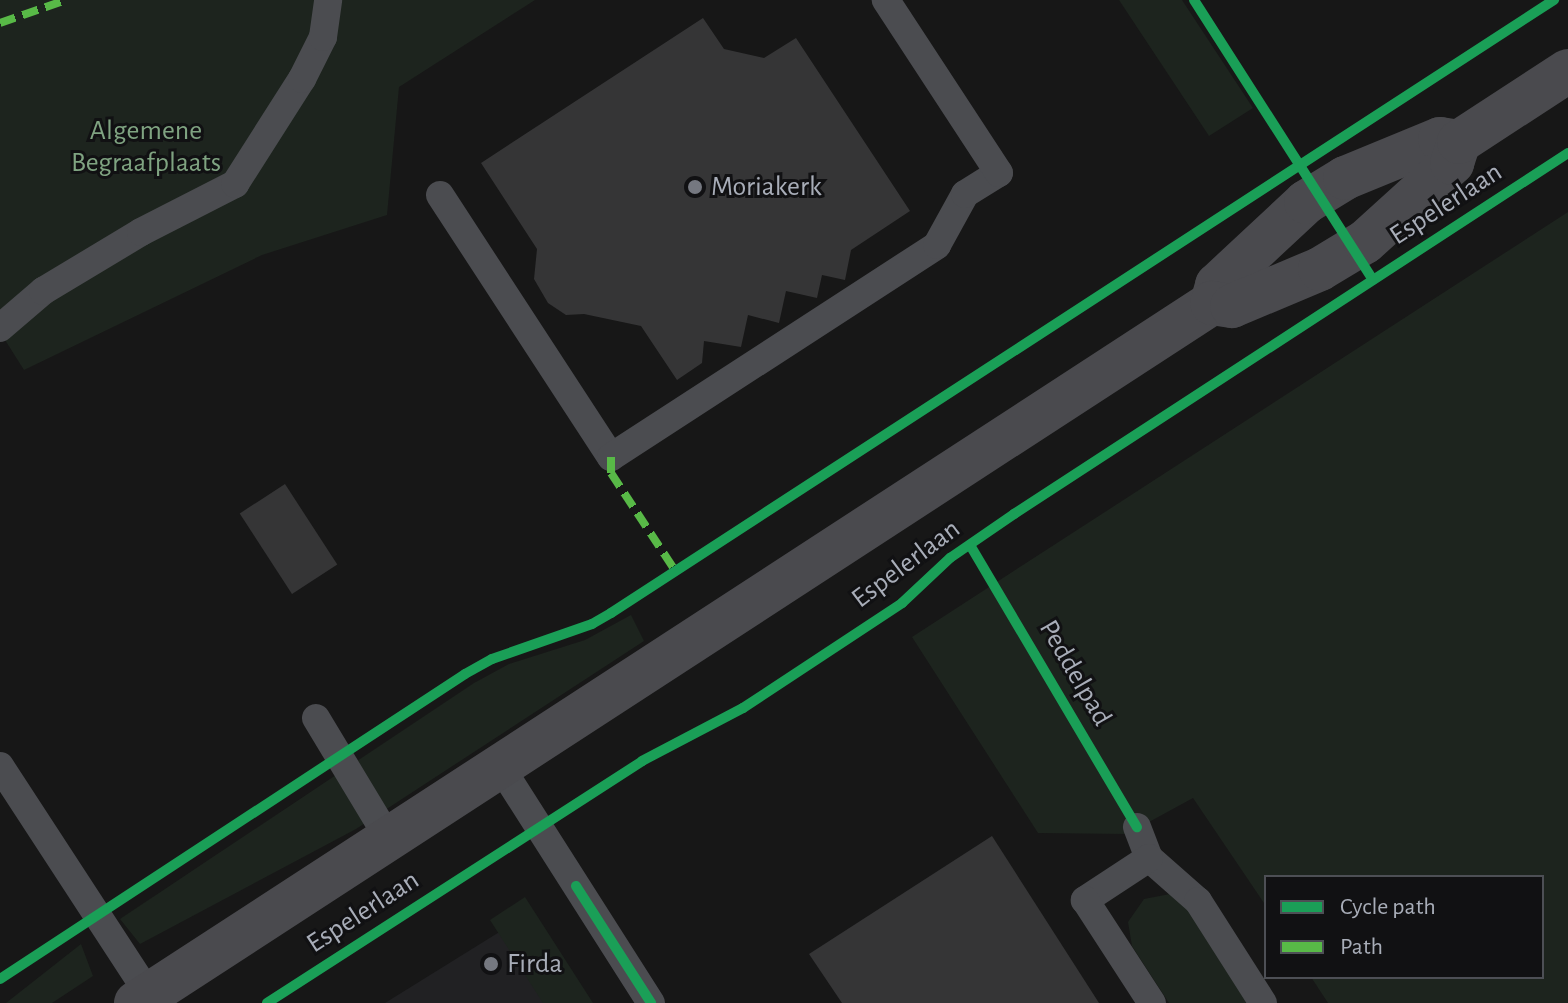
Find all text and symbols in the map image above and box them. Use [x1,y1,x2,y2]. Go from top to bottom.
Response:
park label: Algemene Begraafplaats [71,114,221,180]
street label: Espelerlaan [1384,155,1508,253]
place label: Moriakerk [711,170,822,204]
marker: Moriakerk [686,178,704,196]
street label: Espelerlaan [845,512,967,616]
street label: Peddelpad [1031,614,1119,732]
street label: Espelerlaan [301,863,425,961]
legend [1264,875,1544,979]
text: Cycle path [1340,895,1436,919]
text: Path [1340,935,1383,959]
place label: Firda [507,947,562,981]
marker: Firda [482,955,500,973]

